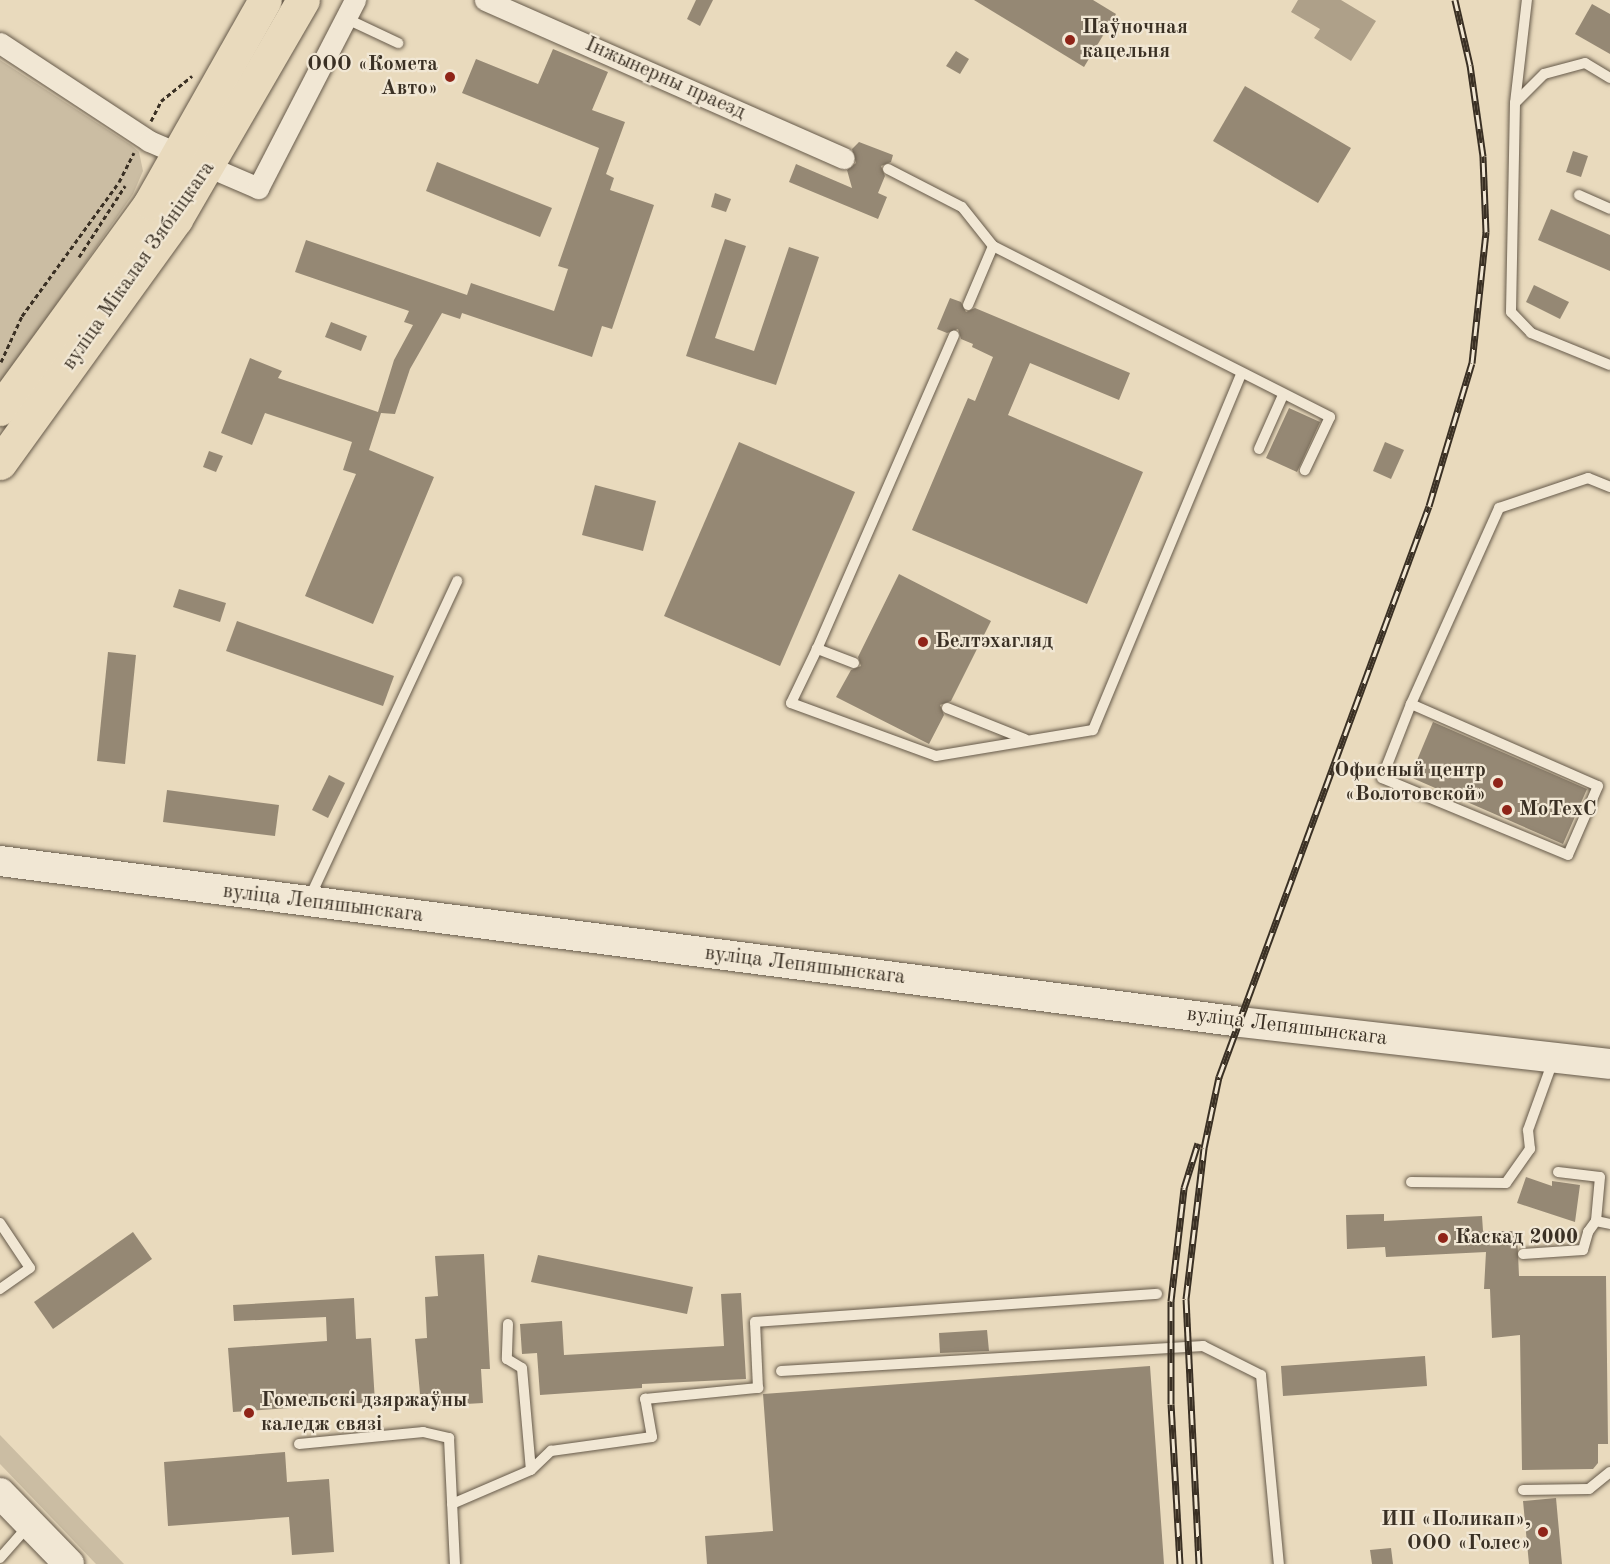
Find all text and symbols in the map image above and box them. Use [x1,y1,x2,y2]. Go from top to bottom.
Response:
place label: Паўночная кацельня [1082,15,1188,65]
street label: Інжынерны праезд [581,32,749,126]
marker: Паўночная кацельня [1063,33,1077,47]
place label: ООО «Комета Авто» [307,52,438,102]
marker: ООО «Комета Авто» [443,70,457,84]
street label: вуліца Мікалая Зябніцкага [57,157,221,375]
place label: Белтэхагляд [935,629,1053,655]
marker: Белтэхагляд [916,635,930,649]
place label: Офисный центр «Волотовской» [1334,758,1486,808]
marker: Офисный центр «Волотовской» [1491,776,1505,790]
place label: MoTexC [1519,797,1597,823]
marker: MoTexC [1500,803,1514,817]
street label: вуліца Лепяшынскага [221,879,425,929]
street label: вуліца Лепяшынскага [703,941,907,991]
street label: вуліца Лепяшынскага [1185,1002,1389,1052]
place label: Каскад 2000 [1455,1225,1578,1251]
marker: Каскад 2000 [1436,1231,1450,1245]
place label: Гомельскі дзяржаўны каледж связі [261,1388,467,1438]
marker: Гомельскі дзяржаўны каледж связі [242,1406,256,1420]
place label: ИП «Поликап», ООО «Голес» [1381,1507,1531,1557]
marker: ИП «Поликап», ООО «Голес» [1536,1525,1550,1539]

